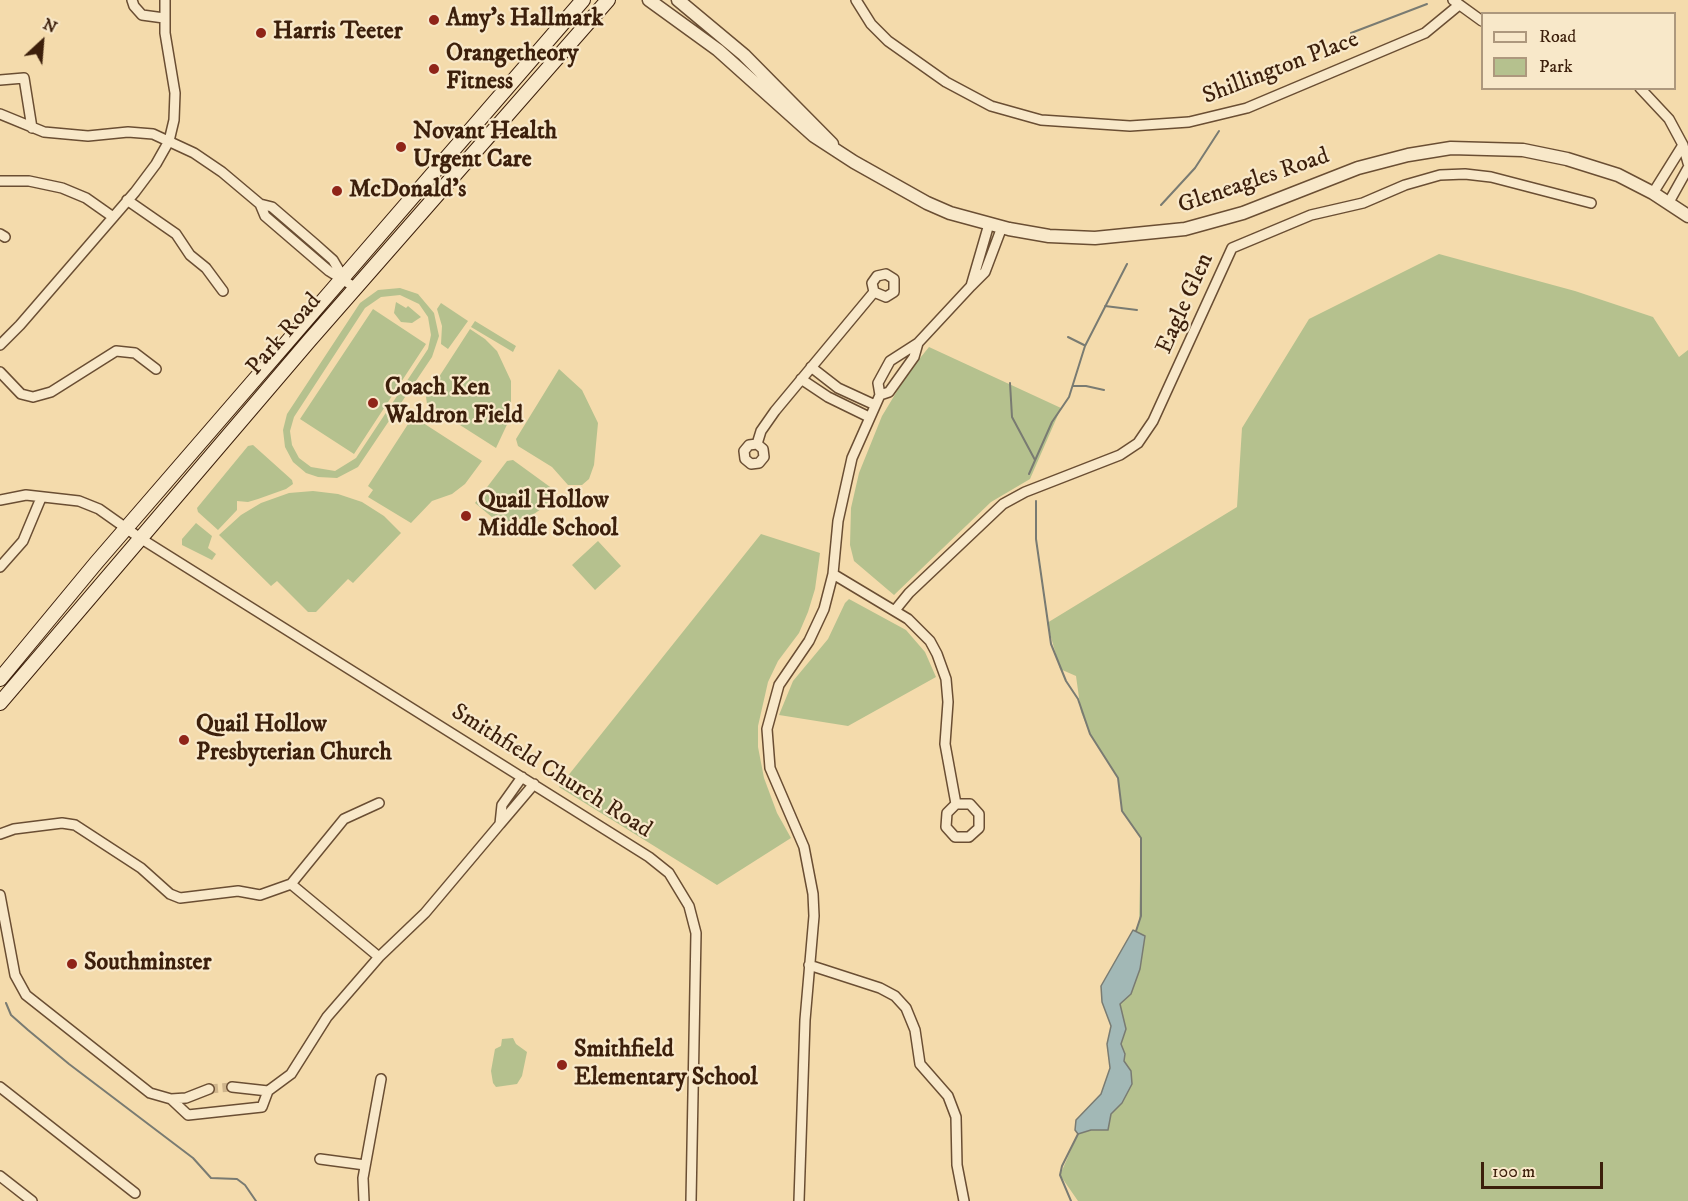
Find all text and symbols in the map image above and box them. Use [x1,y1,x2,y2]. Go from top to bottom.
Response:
place label: Amy’s Hallmark [446,6,604,34]
north arrow [12,12,72,72]
legend [1481,12,1676,90]
marker: Amy’s Hallmark [427,13,441,27]
text: N [40,14,60,38]
place label: Harris Teeter [273,19,403,47]
marker: Harris Teeter [254,26,268,40]
street label: Shillington Place [1199,26,1363,112]
text: Road [1539,26,1576,48]
place label: Orangetheory Fitness [446,41,578,97]
text: Park [1539,56,1573,78]
marker: Orangetheory Fitness [427,62,441,76]
place label: Novant Health Urgent Care [413,119,557,175]
marker: Novant Health Urgent Care [394,140,408,154]
street label: Gleneagles Road [1175,143,1333,221]
place label: McDonald's [349,177,466,205]
marker: McDonald's [330,184,344,198]
street label: Eagle Glen [1151,249,1221,359]
street label: Park Road [241,288,329,382]
place label: Coach Ken Waldron Field [385,375,523,431]
marker: Coach Ken Waldron Field [366,396,380,410]
place label: Quail Hollow Middle School [478,488,618,544]
marker: Quail Hollow Middle School [459,509,473,523]
street label: Smithfield Church Road [445,698,657,846]
place label: Quail Hollow Presbyterian Church [196,712,392,768]
marker: Quail Hollow Presbyterian Church [177,733,191,747]
place label: Southminster [84,950,211,978]
marker: Southminster [65,957,79,971]
place label: Smithfield Elementary School [574,1037,758,1093]
marker: Smithfield Elementary School [555,1058,569,1072]
scale bar [1484,1150,1606,1188]
text: 100 m [1492,1161,1535,1183]

